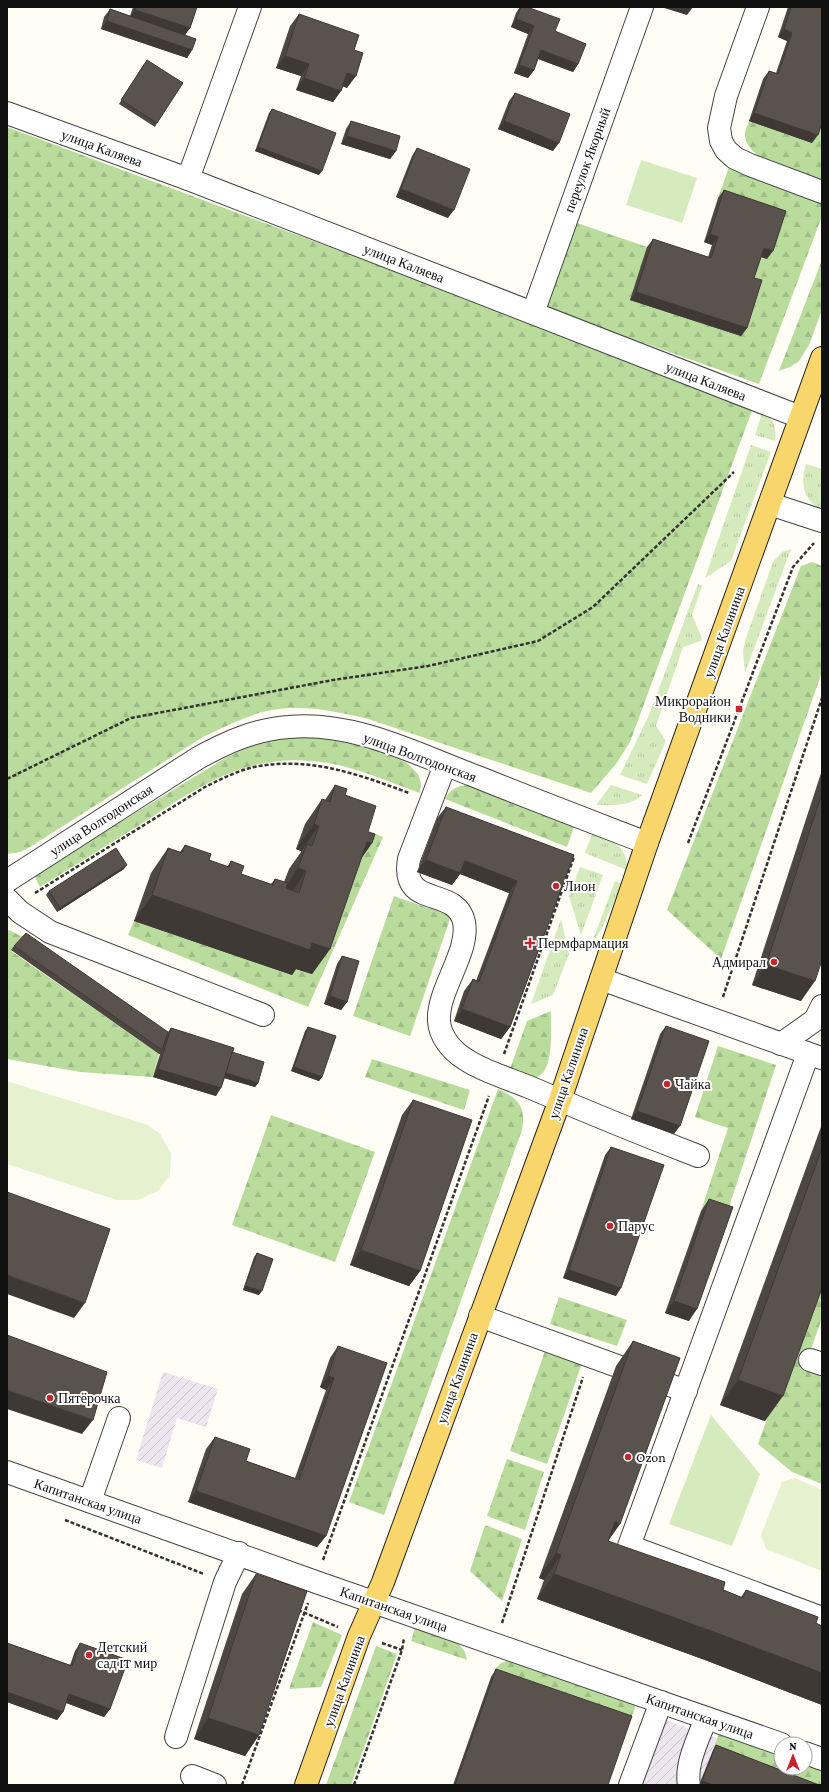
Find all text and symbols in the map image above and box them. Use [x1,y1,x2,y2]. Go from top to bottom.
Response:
street label: переулок Якорный [561,105,614,215]
street label: улица Каляева [59,126,145,170]
street label: улица Каляева [361,240,447,286]
street label: улица Каляева [663,358,749,404]
street label: улица Калинина [700,583,748,680]
place label: Микрорайон Водники [655,693,732,725]
marker: Микрорайон Водники [734,704,744,714]
street label: улица Волгодонская [361,729,479,785]
street label: улица Волгодонская [47,780,156,859]
place label: Лион [564,878,596,894]
marker: Лион [551,881,561,891]
place label: Пермфармация [538,935,629,951]
marker: Пермфармация [525,938,535,948]
place label: Адмирал [712,954,766,970]
marker: Адмирал [769,957,779,967]
street label: улица Калинина [545,1024,591,1121]
place label: Чайка [675,1076,711,1092]
marker: Чайка [662,1079,672,1089]
place label: Парус [618,1218,654,1234]
marker: Парус [605,1221,615,1231]
street label: улица Калинина [433,1329,481,1426]
place label: Пятёрочка [58,1390,121,1406]
marker: Пятёрочка [45,1393,55,1403]
place label: Ozon [636,1449,666,1465]
marker: Ozon [623,1452,633,1462]
street label: Капитанская улица [32,1475,145,1527]
street label: Капитанская улица [338,1583,451,1635]
street label: улица Калинина [320,1632,368,1729]
place label: Детский сад IT мир [97,1639,157,1671]
marker: Детский сад IT мир [84,1650,94,1660]
street label: Капитанская улица [644,1690,757,1742]
north arrow [773,1736,813,1776]
text: N [789,1740,797,1752]

